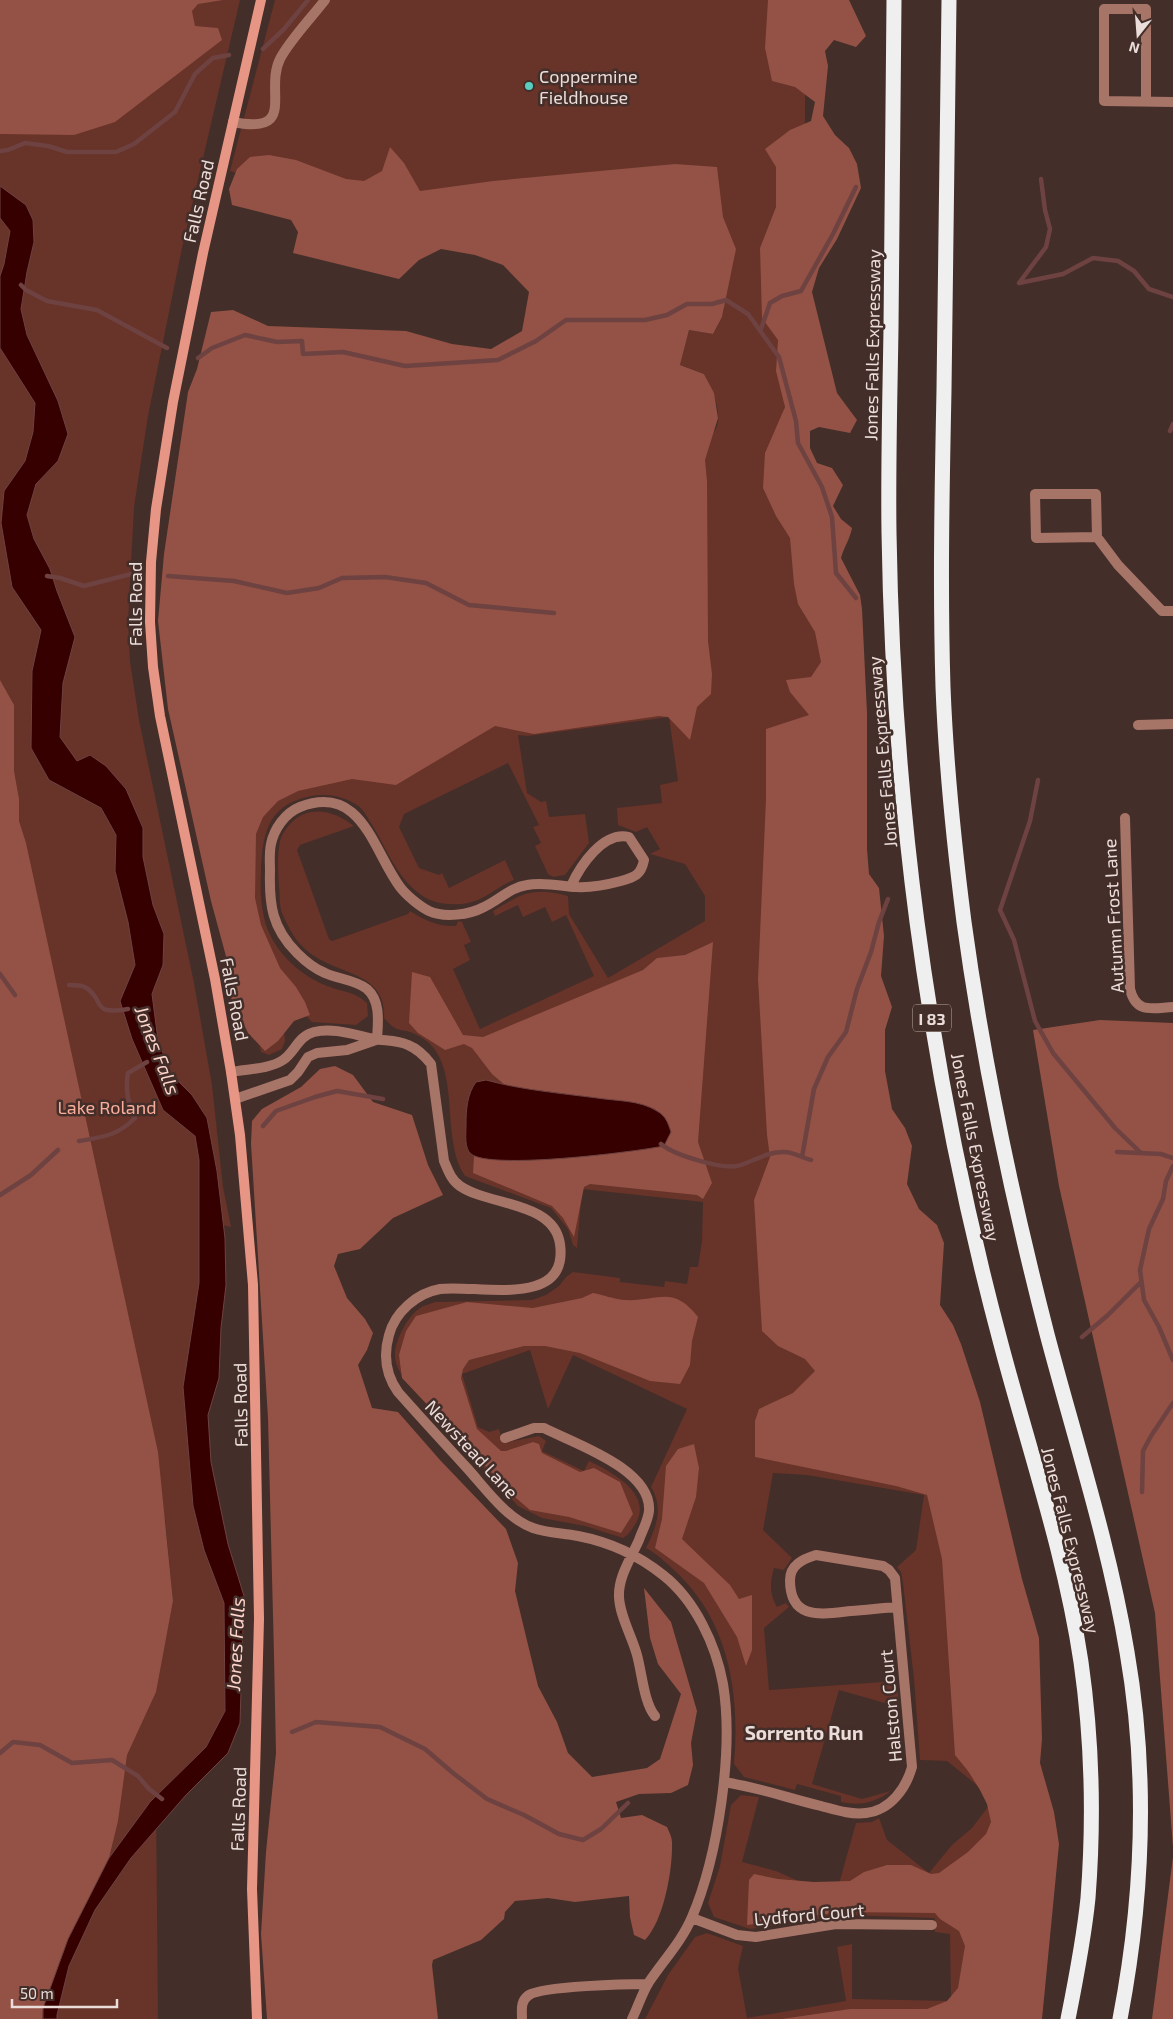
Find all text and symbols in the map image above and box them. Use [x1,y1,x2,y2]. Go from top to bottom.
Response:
north arrow [1113,10,1163,60]
text: N [1127,38,1141,58]
place label: Coppermine Fieldhouse [539,65,638,108]
marker: Coppermine Fieldhouse [523,80,535,92]
street label: Falls Road [178,157,218,245]
street label: Jones Falls Expressway [859,248,885,441]
street label: Falls Road [124,562,146,646]
street label: Jones Falls Expressway [863,655,901,848]
street label: Autumn Frost Lane [1098,838,1128,994]
street label: Falls Road [216,955,254,1043]
water label: Jones Falls [130,1001,186,1098]
road number: I 83 [913,1004,951,1032]
street label: Jones Falls Expressway [947,1051,1005,1244]
park label: Lake Roland [58,1096,156,1118]
street label: Falls Road [228,1363,252,1447]
street label: Newstead Lane [421,1395,523,1503]
street label: Jones Falls Expressway [1037,1444,1105,1636]
water label: Jones Falls [221,1597,249,1692]
street label: Halston Court [874,1649,906,1763]
district label: Sorrento Run [745,1721,863,1744]
street label: Falls Road [226,1766,250,1852]
street label: Lydford Court [753,1898,865,1930]
scale bar [12,1976,118,2008]
text: 50 m [20,1984,54,2002]

